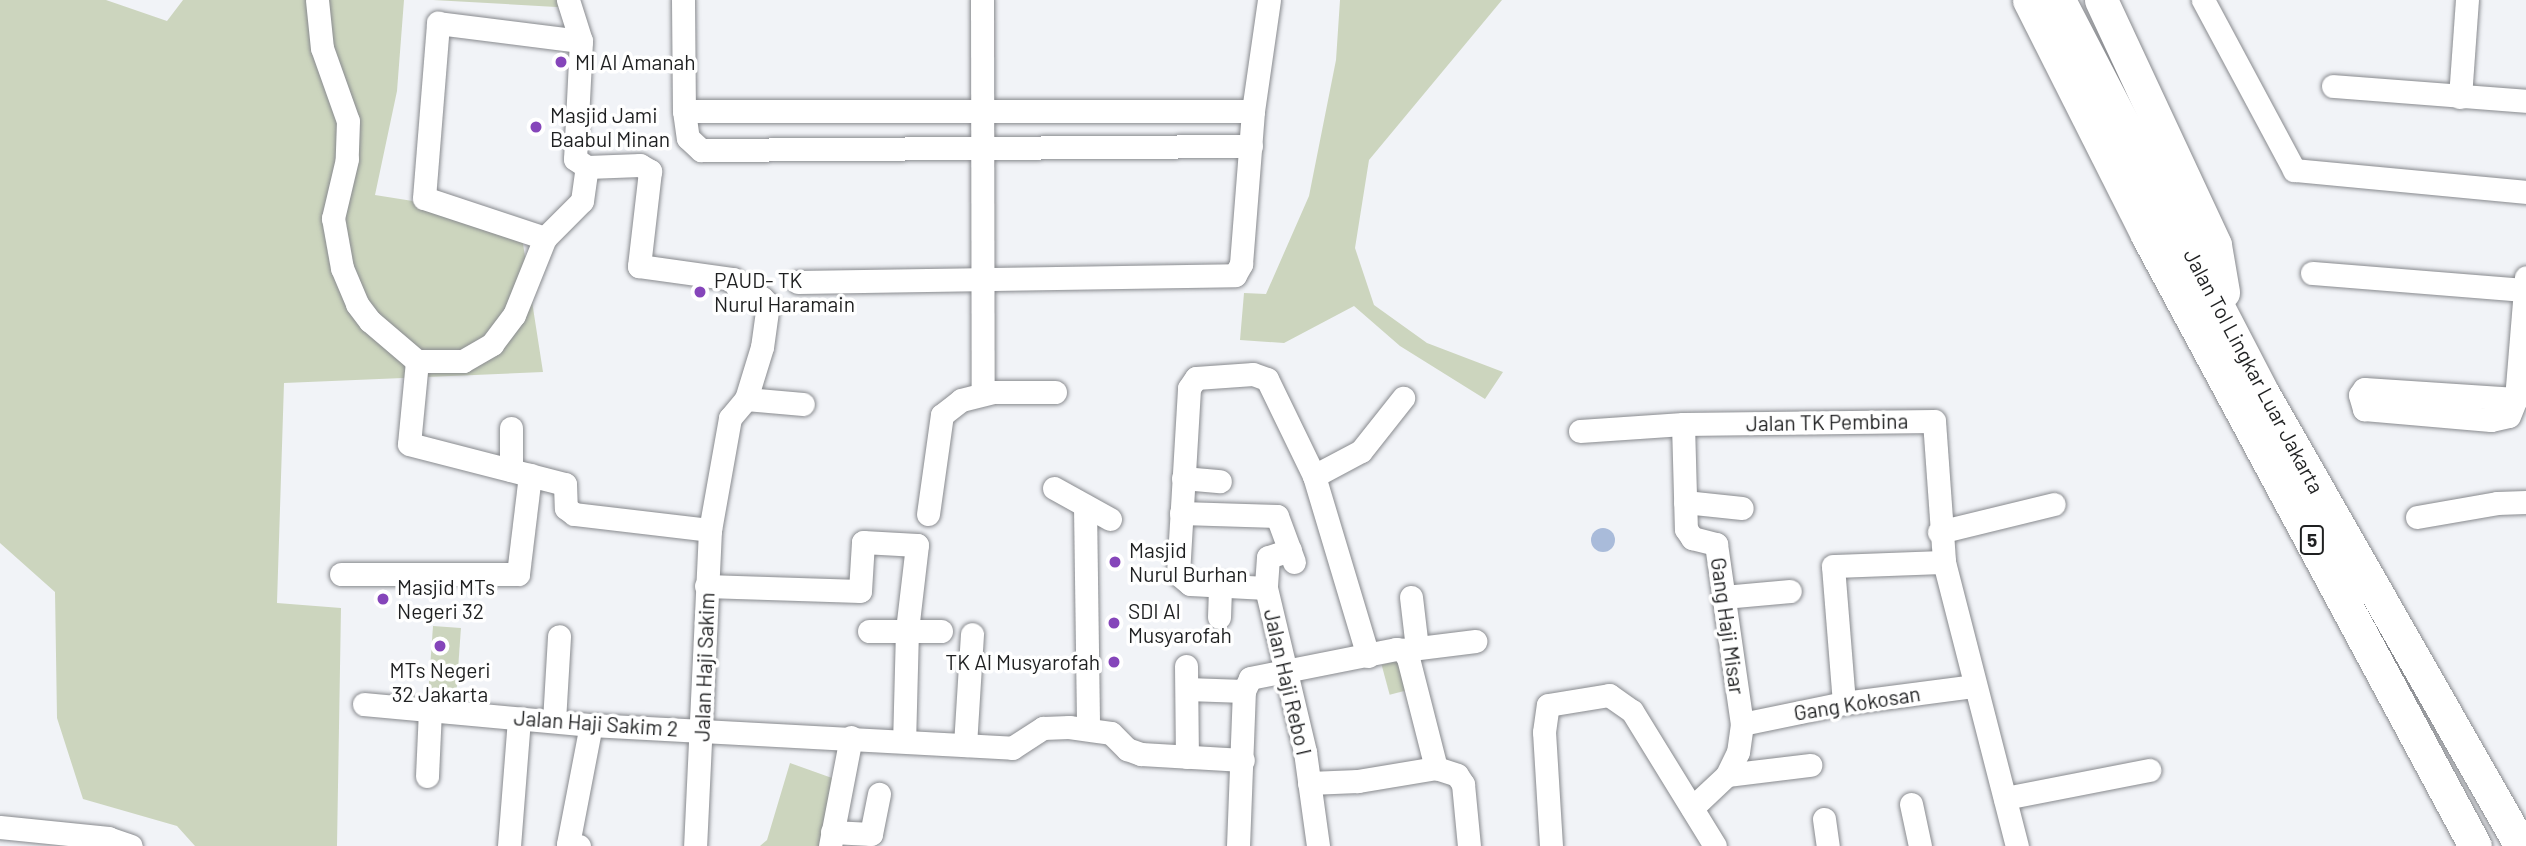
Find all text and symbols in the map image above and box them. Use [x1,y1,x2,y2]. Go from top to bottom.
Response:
place label: MI Al Amanah [575,49,696,75]
marker: MI Al Amanah [553,54,569,70]
place label: Masjid Jami Baabul Minan [550,102,670,152]
marker: Masjid Jami Baabul Minan [528,119,544,135]
street label: Jalan Tol Lingkar Luar Jakarta [2179,244,2329,498]
place label: PAUD- TK Nurul Haramain [714,267,855,317]
marker: PAUD- TK Nurul Haramain [692,284,708,300]
street label: Jalan TK Pembina [1746,408,1908,436]
road number: 5 [2300,524,2324,555]
place label: Masjid Nurul Burhan [1129,537,1248,587]
marker: Masjid Nurul Burhan [1107,554,1123,570]
street label: Gang Haji Misar [1706,556,1750,696]
place label: Masjid MTs Negeri 32 [397,574,495,624]
marker: Masjid MTs Negeri 32 [375,591,391,607]
street label: Jalan Haji Sakim [689,592,719,742]
place label: SDI Al Musyarofah [1128,598,1232,648]
street label: Jalan Haji Rebo I [1259,606,1317,758]
marker: SDI Al Musyarofah [1106,615,1122,631]
marker: MTs Negeri 32 Jakarta [432,638,448,654]
place label: TK Al Musyarofah [945,649,1100,675]
marker: TK Al Musyarofah [1106,654,1122,670]
place label: MTs Negeri 32 Jakarta [389,657,491,707]
street label: Gang Kokosan [1792,681,1922,725]
street label: Jalan Haji Sakim 2 [513,705,679,741]

